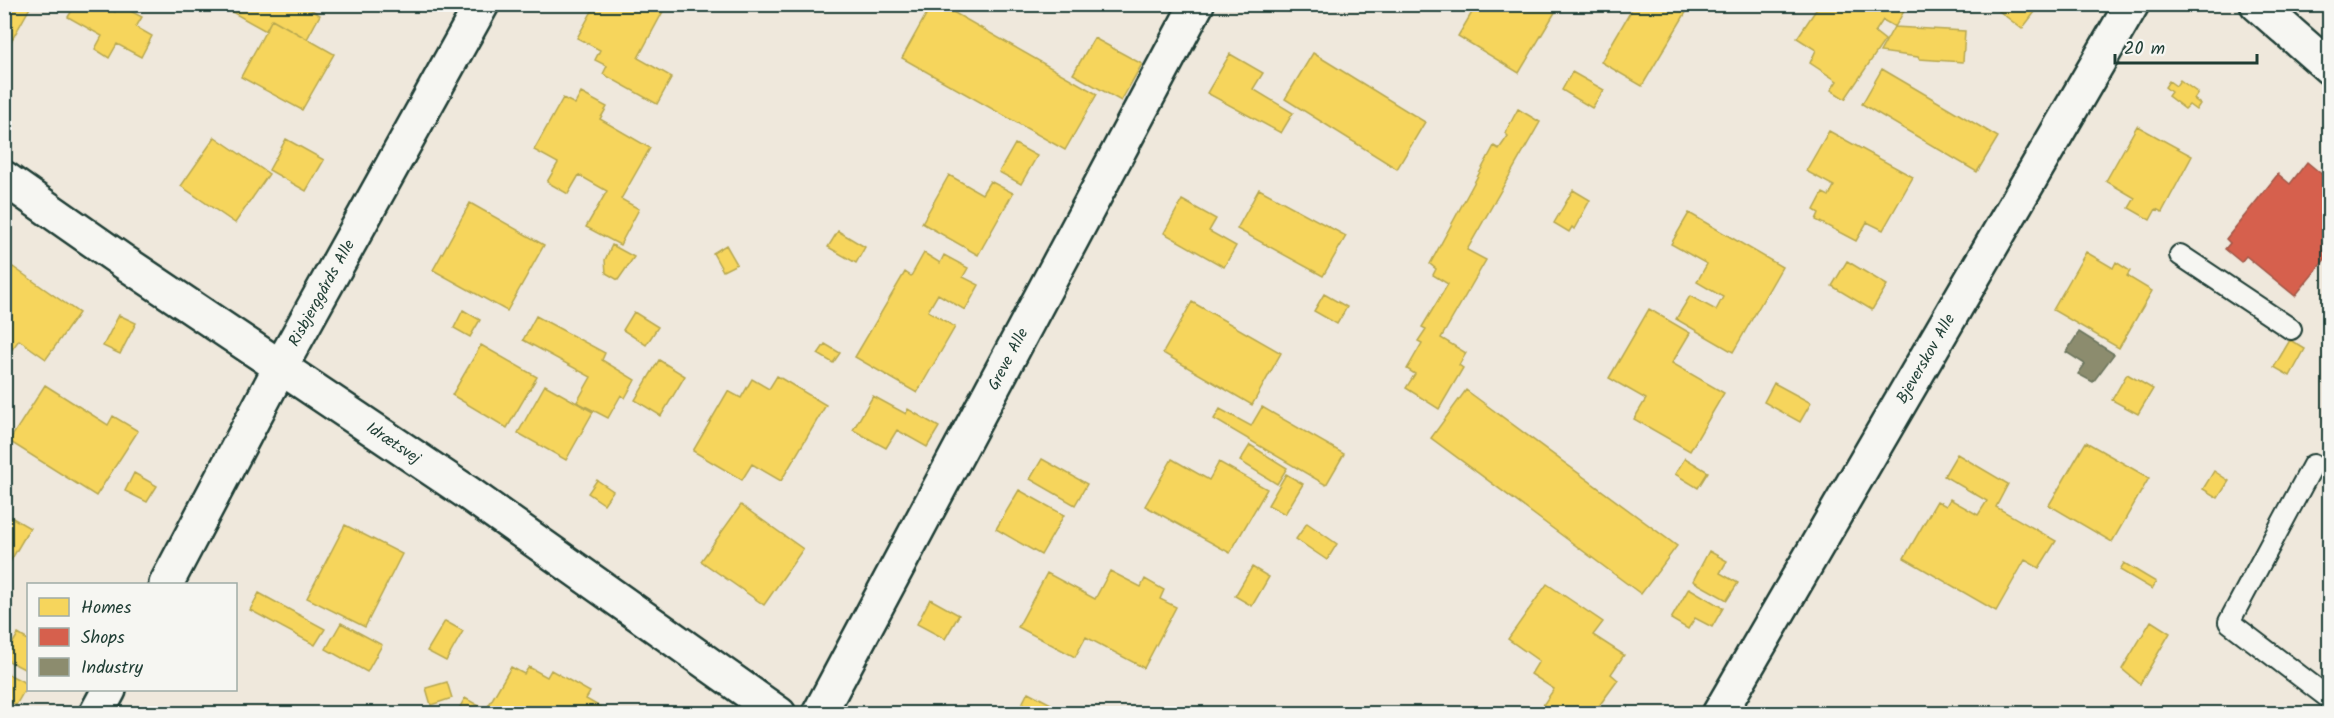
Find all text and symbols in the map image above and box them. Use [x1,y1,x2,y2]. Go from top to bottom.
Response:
scale bar [2115,27,2258,65]
text: 20 m [2124,35,2165,64]
street label: Risbjerggårds Alle [282,235,361,351]
street label: Bjeverskov Alle [1890,309,1962,408]
street label: Greve Alle [981,324,1035,395]
street label: Idrætsvej [361,415,427,471]
legend [27,583,237,691]
text: Homes [81,594,132,623]
text: Shops [81,624,125,653]
text: Industry [81,654,143,683]

